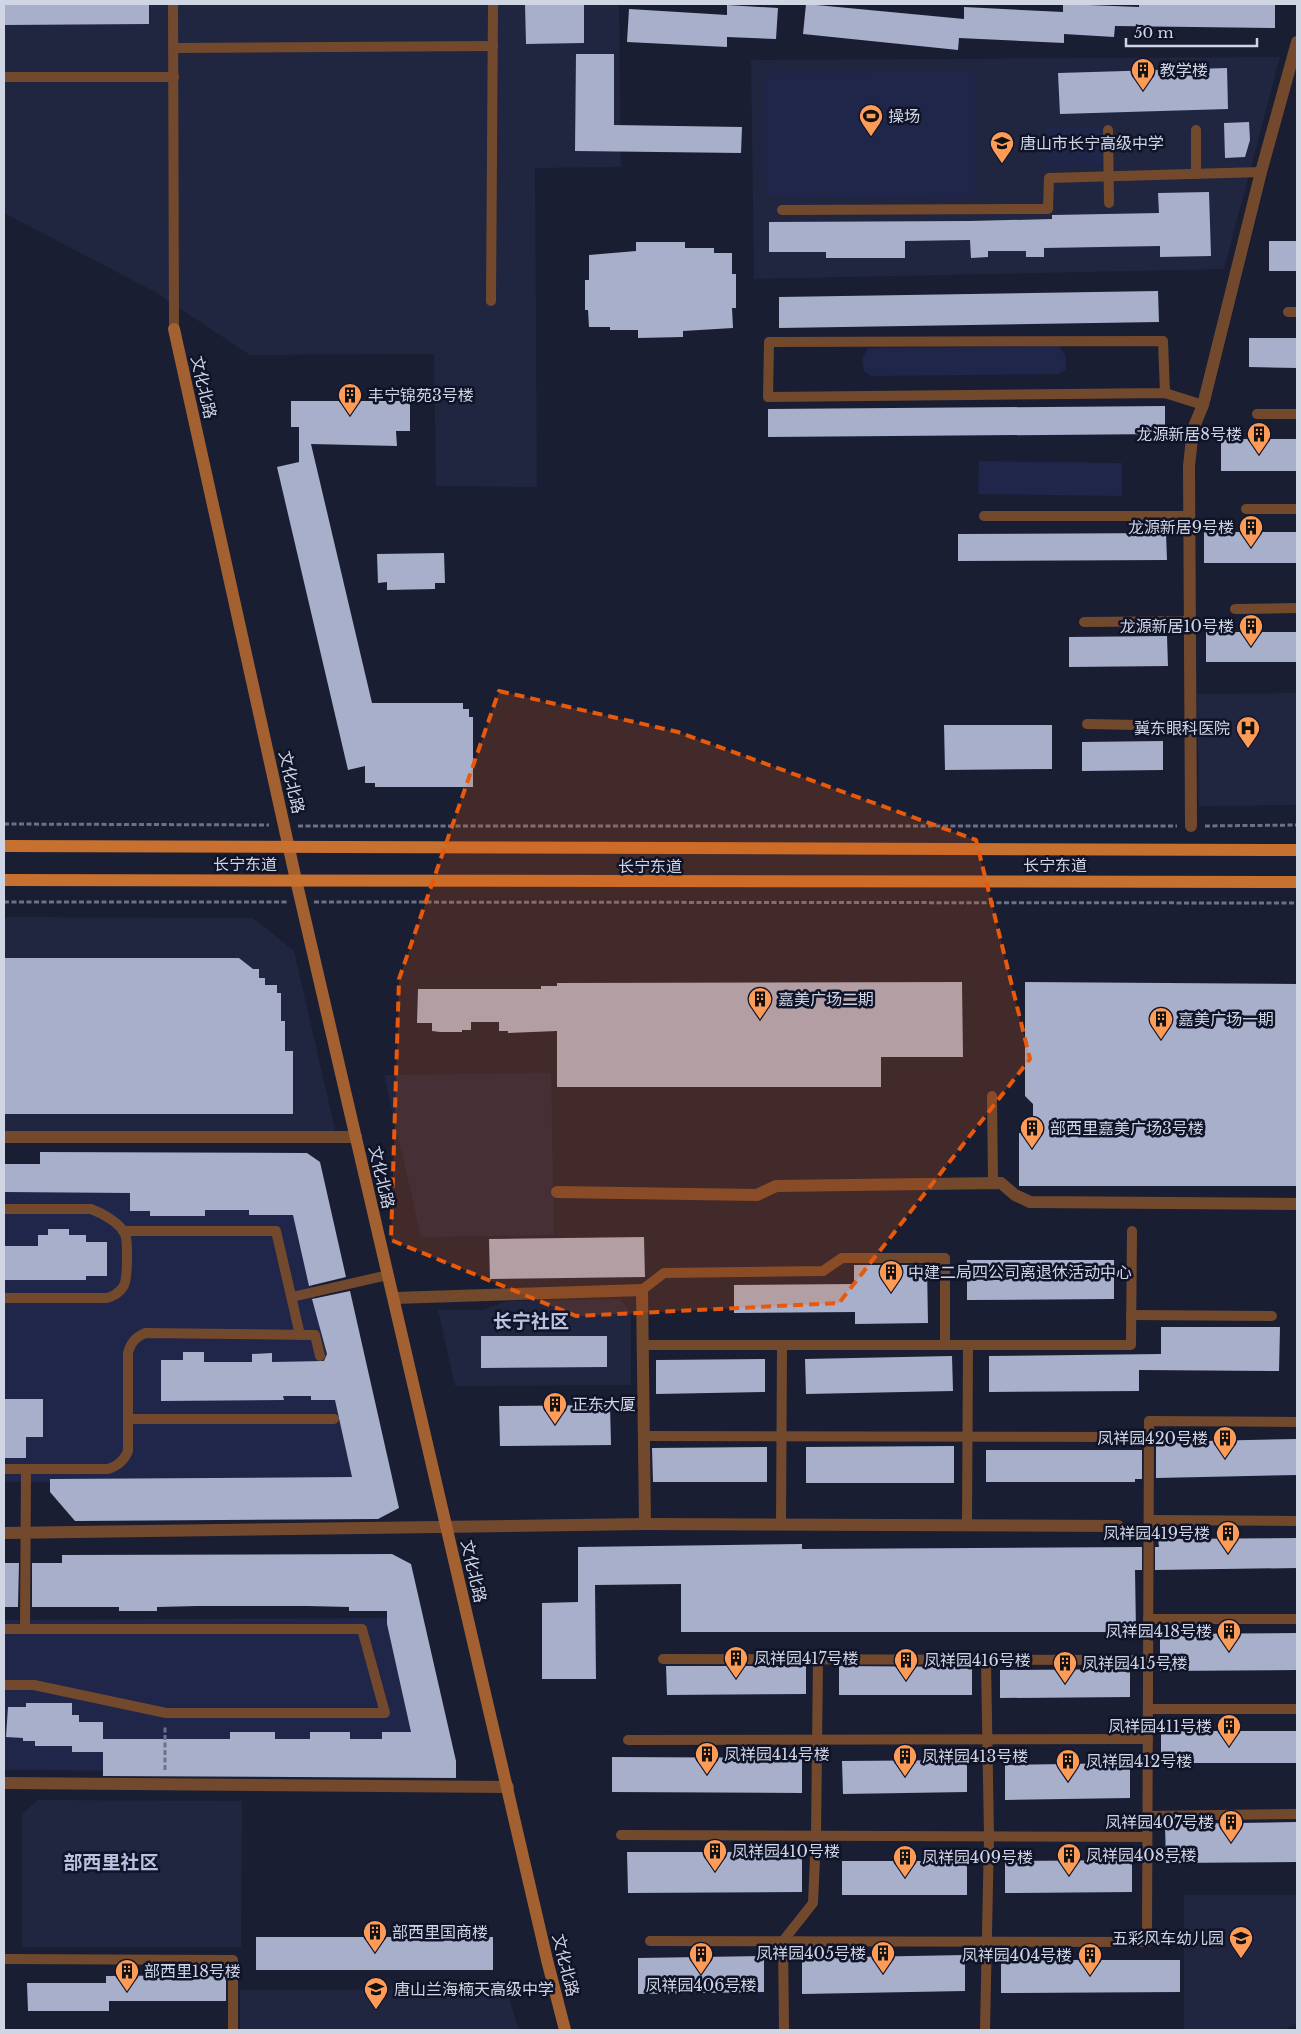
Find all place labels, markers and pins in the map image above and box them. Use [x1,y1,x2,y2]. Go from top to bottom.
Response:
building icon: 教学楼 [1130,57,1156,91]
place label: 教学楼 [1160,60,1208,80]
sports icon: 操场 [858,103,884,137]
place label: 操场 [888,106,920,126]
school or university icon: 唐山市长宁高级中学 [989,130,1015,164]
place label: 唐山市长宁高级中学 [1020,133,1164,153]
building icon: 丰宁锦苑3号楼 [337,382,363,416]
place label: 丰宁锦苑3号楼 [368,385,474,405]
building icon: 龙源新居8号楼 [1246,421,1272,455]
place label: 龙源新居8号楼 [1136,424,1242,444]
building icon: 龙源新居9号楼 [1238,514,1264,548]
place label: 龙源新居9号楼 [1128,517,1234,537]
building icon: 龙源新居10号楼 [1238,613,1264,647]
place label: 龙源新居10号楼 [1119,616,1234,636]
hospital icon: 冀东眼科医院 [1235,715,1261,749]
place label: 冀东眼科医院 [1134,718,1230,738]
building icon: 嘉美广场二期 [747,986,773,1020]
place label: 嘉美广场二期 [778,989,874,1009]
building icon: 嘉美广场一期 [1148,1006,1174,1040]
place label: 嘉美广场一期 [1178,1009,1274,1029]
building icon: 部西里嘉美广场3号楼 [1019,1115,1045,1149]
place label: 部西里嘉美广场3号楼 [1050,1118,1204,1138]
building icon: 中建二局四公司离退休活动中心 [878,1259,904,1293]
place label: 中建二局四公司离退休活动中心 [908,1262,1132,1282]
building icon: 正东大厦 [542,1391,568,1425]
place label: 正东大厦 [572,1394,636,1414]
building icon: 凤祥园420号楼 [1212,1425,1238,1459]
place label: 凤祥园420号楼 [1097,1428,1208,1448]
building icon: 凤祥园419号楼 [1215,1520,1241,1554]
place label: 凤祥园419号楼 [1103,1523,1210,1543]
building icon: 凤祥园418号楼 [1216,1618,1242,1652]
place label: 凤祥园418号楼 [1106,1621,1212,1641]
building icon: 凤祥园417号楼 [723,1645,749,1679]
building icon: 凤祥园416号楼 [893,1647,919,1681]
place label: 凤祥园417号楼 [754,1648,859,1668]
place label: 凤祥园416号楼 [924,1650,1031,1670]
building icon: 凤祥园415号楼 [1052,1650,1078,1684]
place label: 凤祥园415号楼 [1082,1653,1188,1673]
building icon: 凤祥园411号楼 [1216,1713,1242,1747]
place label: 凤祥园411号楼 [1108,1716,1212,1736]
building icon: 凤祥园414号楼 [694,1741,720,1775]
building icon: 凤祥园413号楼 [892,1743,918,1777]
place label: 凤祥园414号楼 [724,1744,830,1764]
place label: 凤祥园413号楼 [922,1746,1028,1766]
building icon: 凤祥园412号楼 [1055,1748,1081,1782]
place label: 凤祥园412号楼 [1086,1751,1192,1771]
building icon: 凤祥园407号楼 [1218,1809,1244,1843]
place label: 凤祥园407号楼 [1105,1812,1214,1832]
building icon: 凤祥园410号楼 [702,1838,728,1872]
place label: 凤祥园410号楼 [732,1841,840,1861]
building icon: 凤祥园408号楼 [1056,1842,1082,1876]
building icon: 凤祥园409号楼 [892,1844,918,1878]
place label: 凤祥园408号楼 [1086,1845,1196,1865]
place label: 凤祥园409号楼 [922,1847,1033,1867]
building icon: 部西里国商楼 [362,1919,388,1953]
place label: 部西里国商楼 [392,1922,488,1942]
school or university icon: 五彩风车幼儿园 [1228,1925,1254,1959]
place label: 五彩风车幼儿园 [1112,1928,1224,1948]
building icon: 凤祥园405号楼 [870,1940,896,1974]
building icon: 凤祥园406号楼 [688,1941,714,1975]
building icon: 凤祥园404号楼 [1077,1942,1103,1976]
place label: 凤祥园405号楼 [756,1943,866,1963]
place label: 凤祥园404号楼 [962,1945,1072,1965]
building icon: 部西里18号楼 [114,1958,140,1992]
place label: 部西里18号楼 [144,1961,241,1981]
place label: 凤祥园406号楼 [645,1975,757,1995]
school or university icon: 唐山兰海楠天高级中学 [363,1976,389,2010]
place label: 唐山兰海楠天高级中学 [394,1979,554,1999]

